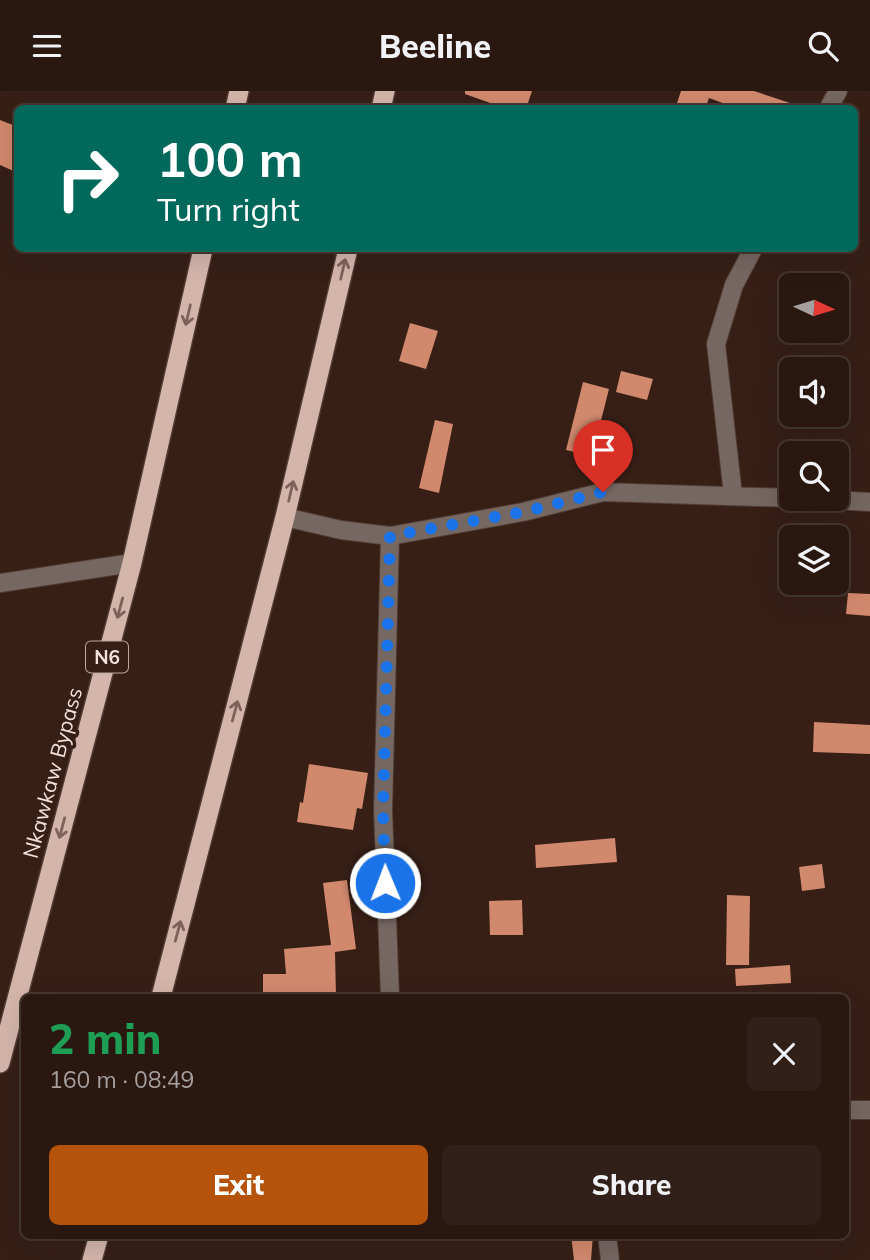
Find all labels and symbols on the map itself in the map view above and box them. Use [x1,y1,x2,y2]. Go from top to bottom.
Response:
one-way arrow [337,258,351,281]
north arrow [779,273,849,343]
one-way arrow [181,303,194,326]
pin [573,420,633,492]
one-way arrow [285,480,299,503]
one-way arrow [113,596,126,619]
road number: N6 [86,642,128,673]
street label: Nkawkaw Bypass [17,685,87,861]
one-way arrow [229,700,242,723]
one-way arrow [55,816,68,839]
position arrow [348,846,422,920]
one-way arrow [172,921,185,943]

